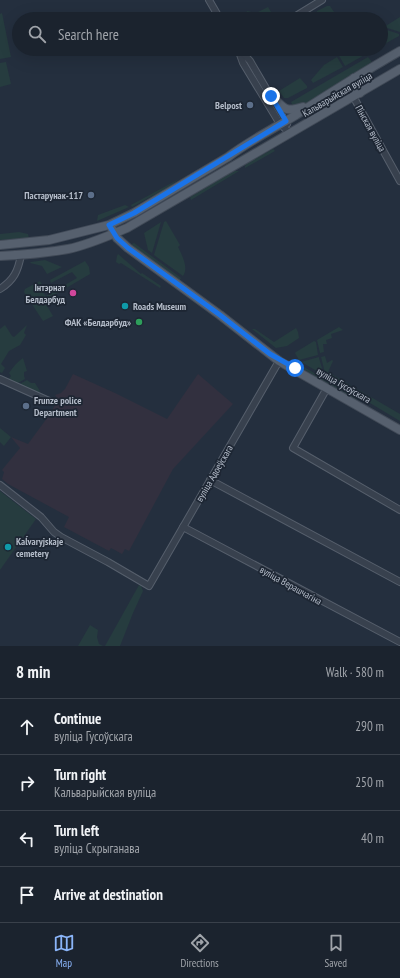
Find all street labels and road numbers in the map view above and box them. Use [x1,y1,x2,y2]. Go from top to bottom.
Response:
street label: Кальварыйская вуліца [300,69,375,120]
street label: Пінская вуліца [352,103,389,154]
street label: вуліца Гусоўскага [314,365,373,406]
street label: вуліца Адоеўскага [193,442,236,504]
street label: вуліца Верашчагіна [257,563,324,608]

